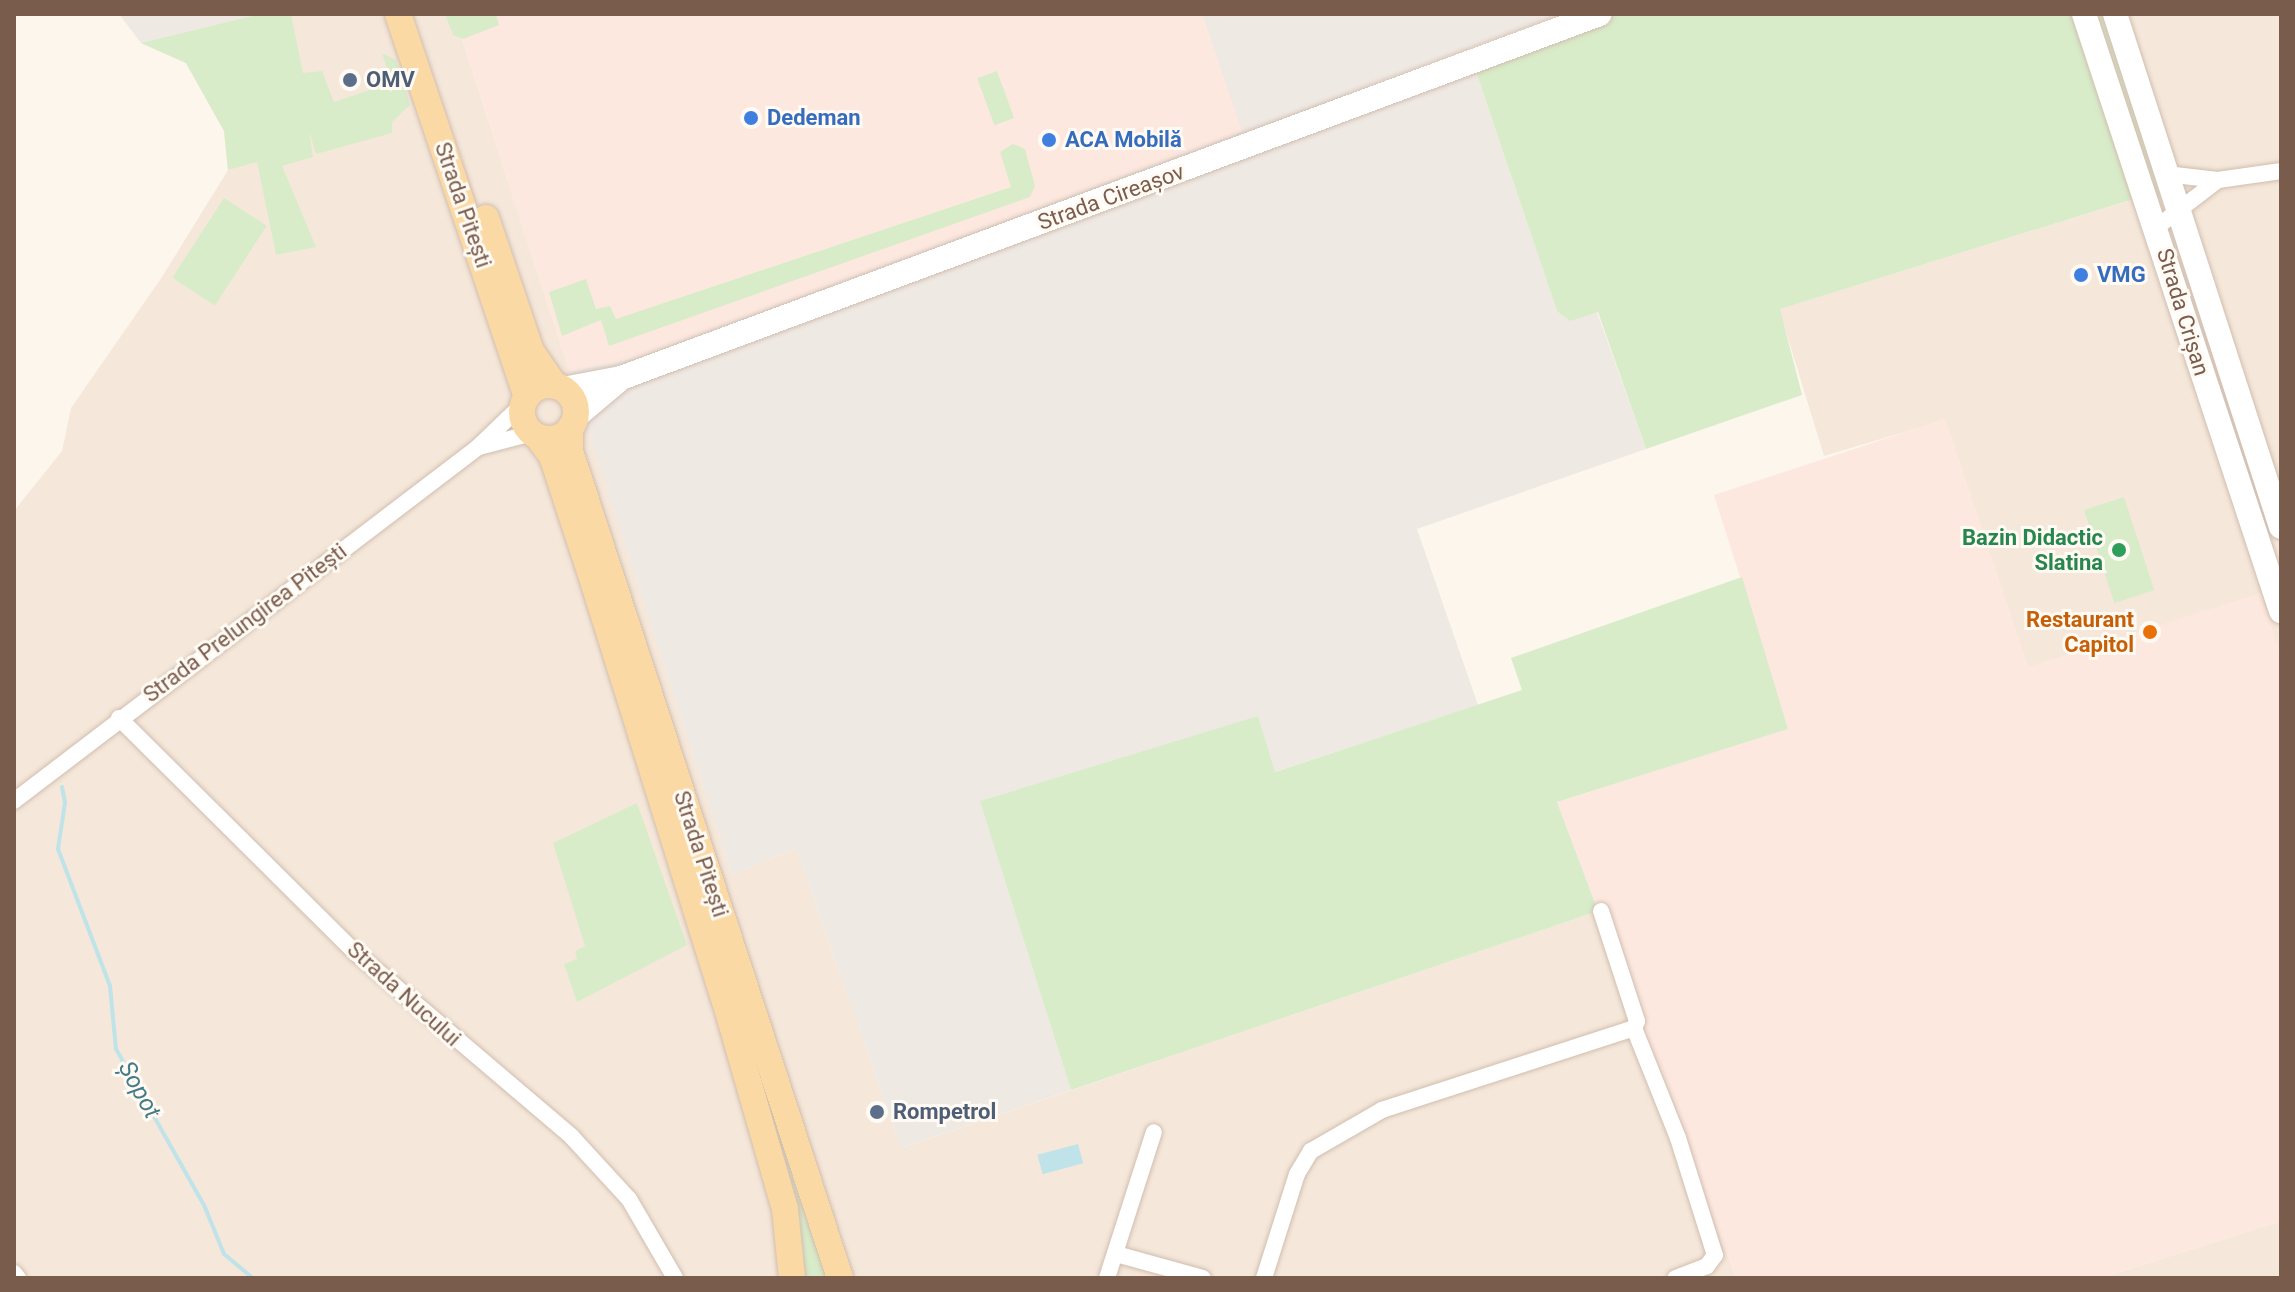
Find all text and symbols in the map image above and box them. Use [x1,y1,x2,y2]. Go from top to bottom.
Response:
place label: OMV [366,67,415,93]
marker: OMV [341,71,359,89]
place label: Dedeman [767,105,861,131]
marker: Dedeman [742,109,760,127]
place label: ACA Mobilă [1065,127,1182,153]
marker: ACA Mobilă [1040,131,1058,149]
street label: Strada Pitești [429,139,497,271]
street label: Strada Cireașov [1034,158,1188,236]
street label: Strada Crișan [2151,245,2215,379]
place label: VMG [2097,262,2146,288]
marker: VMG [2072,266,2090,284]
place label: Bazin Didactic Slatina [1962,524,2103,576]
street label: Strada Prelungirea Pitești [138,538,352,708]
marker: Bazin Didactic Slatina [2110,541,2128,559]
place label: Restaurant Capitol [2026,606,2134,658]
marker: Restaurant Capitol [2141,623,2159,641]
street label: Strada Pitești [668,788,734,920]
street label: Strada Nucului [342,936,466,1052]
water label: Șopot [112,1056,166,1124]
place label: Rompetrol [893,1099,996,1125]
marker: Rompetrol [868,1103,886,1121]

